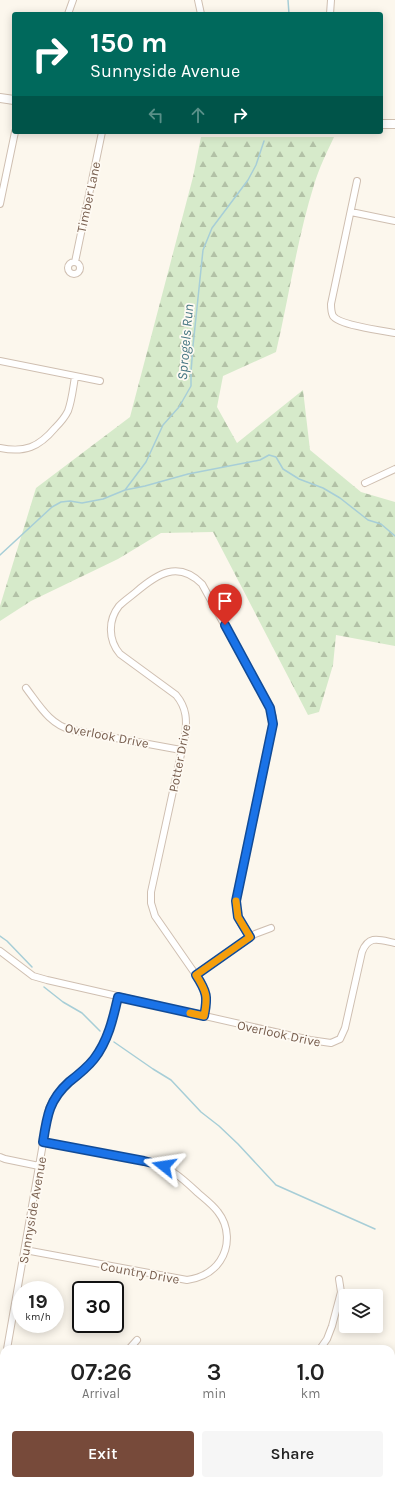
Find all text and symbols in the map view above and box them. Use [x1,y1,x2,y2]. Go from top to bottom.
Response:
text: 150 m [90,26,168,59]
icon: right [24,28,76,80]
text: Sunnyside Avenue [90,60,240,82]
icon: left [145,104,167,126]
icon: ahead [187,104,209,126]
icon: right [229,104,251,126]
street label: Timber Lane [74,160,103,234]
water label: Sprogels Run [174,303,197,381]
pin [208,584,242,625]
icon: arrive [214,590,236,612]
street label: Overlook Drive [64,720,150,751]
street label: Potter Drive [166,723,193,793]
street label: Overlook Drive [236,1017,322,1050]
position arrow [143,1145,185,1187]
street label: Sunnyside Avenue [16,1155,49,1265]
street label: Country Drive [99,1258,181,1287]
speed limit sign: 30 [72,1281,124,1333]
map controls [339,1289,383,1333]
button: layers [339,1289,383,1333]
text: 19 [28,1290,48,1313]
text: km/h [25,1311,51,1323]
text: 07:26 [70,1358,132,1386]
text: 3 [207,1358,222,1386]
text: 1.0 [296,1358,325,1386]
text: Arrival [82,1386,120,1401]
text: min [202,1386,226,1401]
text: km [301,1386,320,1401]
button: Exit [12,1431,194,1477]
button: Share [202,1431,383,1477]

